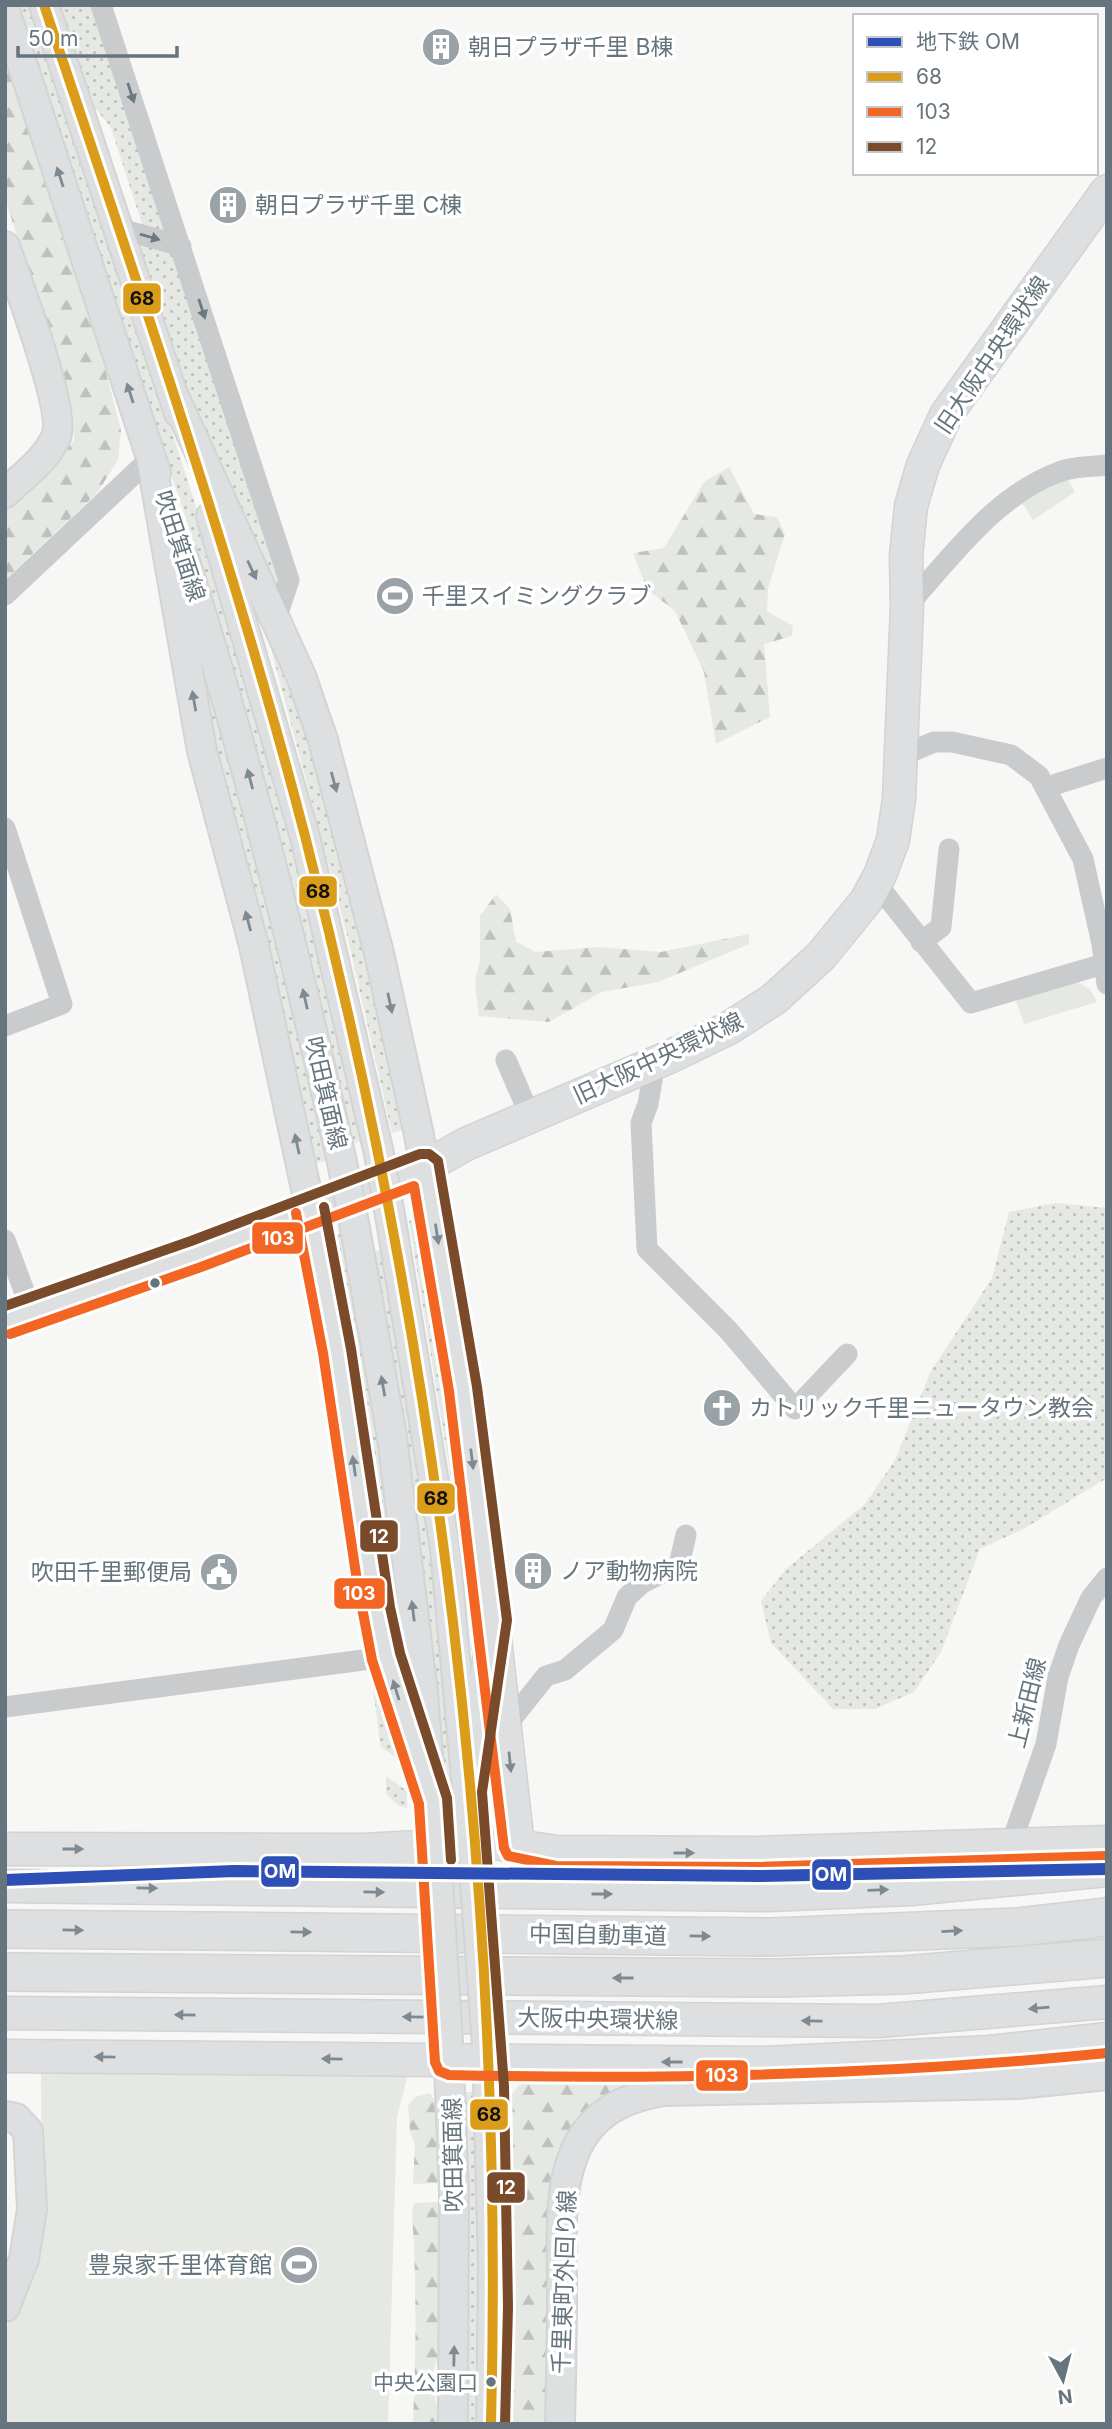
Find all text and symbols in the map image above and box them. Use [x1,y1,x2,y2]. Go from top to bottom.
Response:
scale bar [18,14,177,58]
legend [853,14,1098,175]
text: 50 m [28,26,78,51]
building icon: 朝日プラザ千里 B棟 [420,26,462,68]
text: 地下鉄 OM [916,29,1020,54]
place label: 朝日プラザ千里 B棟 [468,33,674,61]
text: 68 [916,64,942,89]
one-way arrow [126,83,137,104]
text: 103 [916,99,951,124]
text: 12 [916,134,937,159]
one-way arrow [54,166,65,187]
building icon: 朝日プラザ千里 C棟 [207,184,249,226]
place label: 朝日プラザ千里 C棟 [255,191,462,219]
one-way arrow [139,233,160,243]
street label: 旧大阪中央環状線 [929,271,1055,439]
line badge: 68 [122,282,162,315]
text: 68 [130,287,154,310]
one-way arrow [197,299,208,320]
one-way arrow [124,382,135,403]
street label: 吹田箕面線 [149,487,211,605]
one-way arrow [246,560,258,580]
sports icon: 千里スイミングクラブ [374,575,416,617]
place label: 千里スイミングクラブ [422,582,652,610]
one-way arrow [188,689,199,711]
one-way arrow [244,768,255,790]
one-way arrow [329,771,340,793]
line badge: 68 [298,875,338,908]
text: 68 [306,880,330,903]
one-way arrow [242,911,252,932]
one-way arrow [299,988,310,1010]
one-way arrow [384,992,395,1014]
street label: 旧大阪中央環状線 [569,1006,747,1110]
street label: 吹田箕面線 [299,1034,353,1152]
one-way arrow [291,1132,302,1154]
line badge: 103 [251,1221,304,1255]
one-way arrow [432,1223,443,1245]
text: 103 [261,1227,295,1250]
unlabelled marker [148,1276,162,1290]
one-way arrow [377,1375,388,1397]
church icon: カトリック千里ニュータウン教会 [701,1387,743,1429]
place label: カトリック千里ニュータウン教会 [749,1394,1094,1422]
one-way arrow [466,1448,477,1470]
one-way arrow [348,1455,359,1477]
line badge: 68 [416,1482,456,1515]
text: 68 [424,1487,448,1510]
line badge: 12 [359,1519,399,1553]
text: 12 [369,1525,389,1548]
building icon: ノア動物病院 [512,1550,554,1592]
public building icon: 吹田千里郵便局 [198,1551,240,1593]
place label: ノア動物病院 [560,1557,698,1585]
place label: 吹田千里郵便局 [31,1558,192,1586]
line badge: 103 [333,1577,386,1610]
text: 103 [342,1582,376,1605]
one-way arrow [407,1600,418,1622]
street label: 上新田線 [1002,1655,1052,1751]
one-way arrow [390,1679,401,1700]
one-way arrow [505,1751,516,1773]
one-way arrow [63,1843,85,1855]
one-way arrow [674,1847,696,1859]
line badge: OM [260,1855,300,1888]
line badge: OM [811,1858,852,1891]
text: OM [264,1860,296,1883]
text: OM [815,1863,847,1886]
one-way arrow [136,1883,158,1894]
one-way arrow [868,1885,890,1896]
one-way arrow [364,1886,386,1898]
one-way arrow [591,1888,613,1900]
street label: 中国自動車道 [529,1920,667,1950]
one-way arrow [63,1924,85,1935]
one-way arrow [941,1925,963,1936]
one-way arrow [290,1926,312,1938]
one-way arrow [689,1931,711,1942]
one-way arrow [612,1972,634,1984]
one-way arrow [1028,2003,1050,2014]
street label: 大阪中央環状線 [517,2004,679,2034]
one-way arrow [174,2009,196,2021]
one-way arrow [402,2011,424,2023]
one-way arrow [801,2015,823,2027]
one-way arrow [93,2051,115,2063]
one-way arrow [321,2053,343,2065]
one-way arrow [661,2056,683,2068]
line badge: 103 [695,2059,749,2092]
text: 103 [705,2064,739,2087]
street label: 吹田箕面線 [438,2097,468,2213]
line badge: 68 [469,2098,509,2131]
text: 68 [477,2103,501,2126]
line badge: 12 [486,2171,526,2204]
text: 12 [496,2176,516,2199]
street label: 千里東町外回り線 [547,2190,581,2374]
sports icon: 豊泉家千里体育館 [278,2244,320,2286]
place label: 豊泉家千里体育館 [88,2251,272,2279]
one-way arrow [449,2344,460,2366]
north arrow [1028,2345,1098,2415]
place label: 中央公園口 [373,2370,478,2395]
marker: 中央公園口 [484,2375,498,2389]
text: N [1056,2384,1074,2409]

